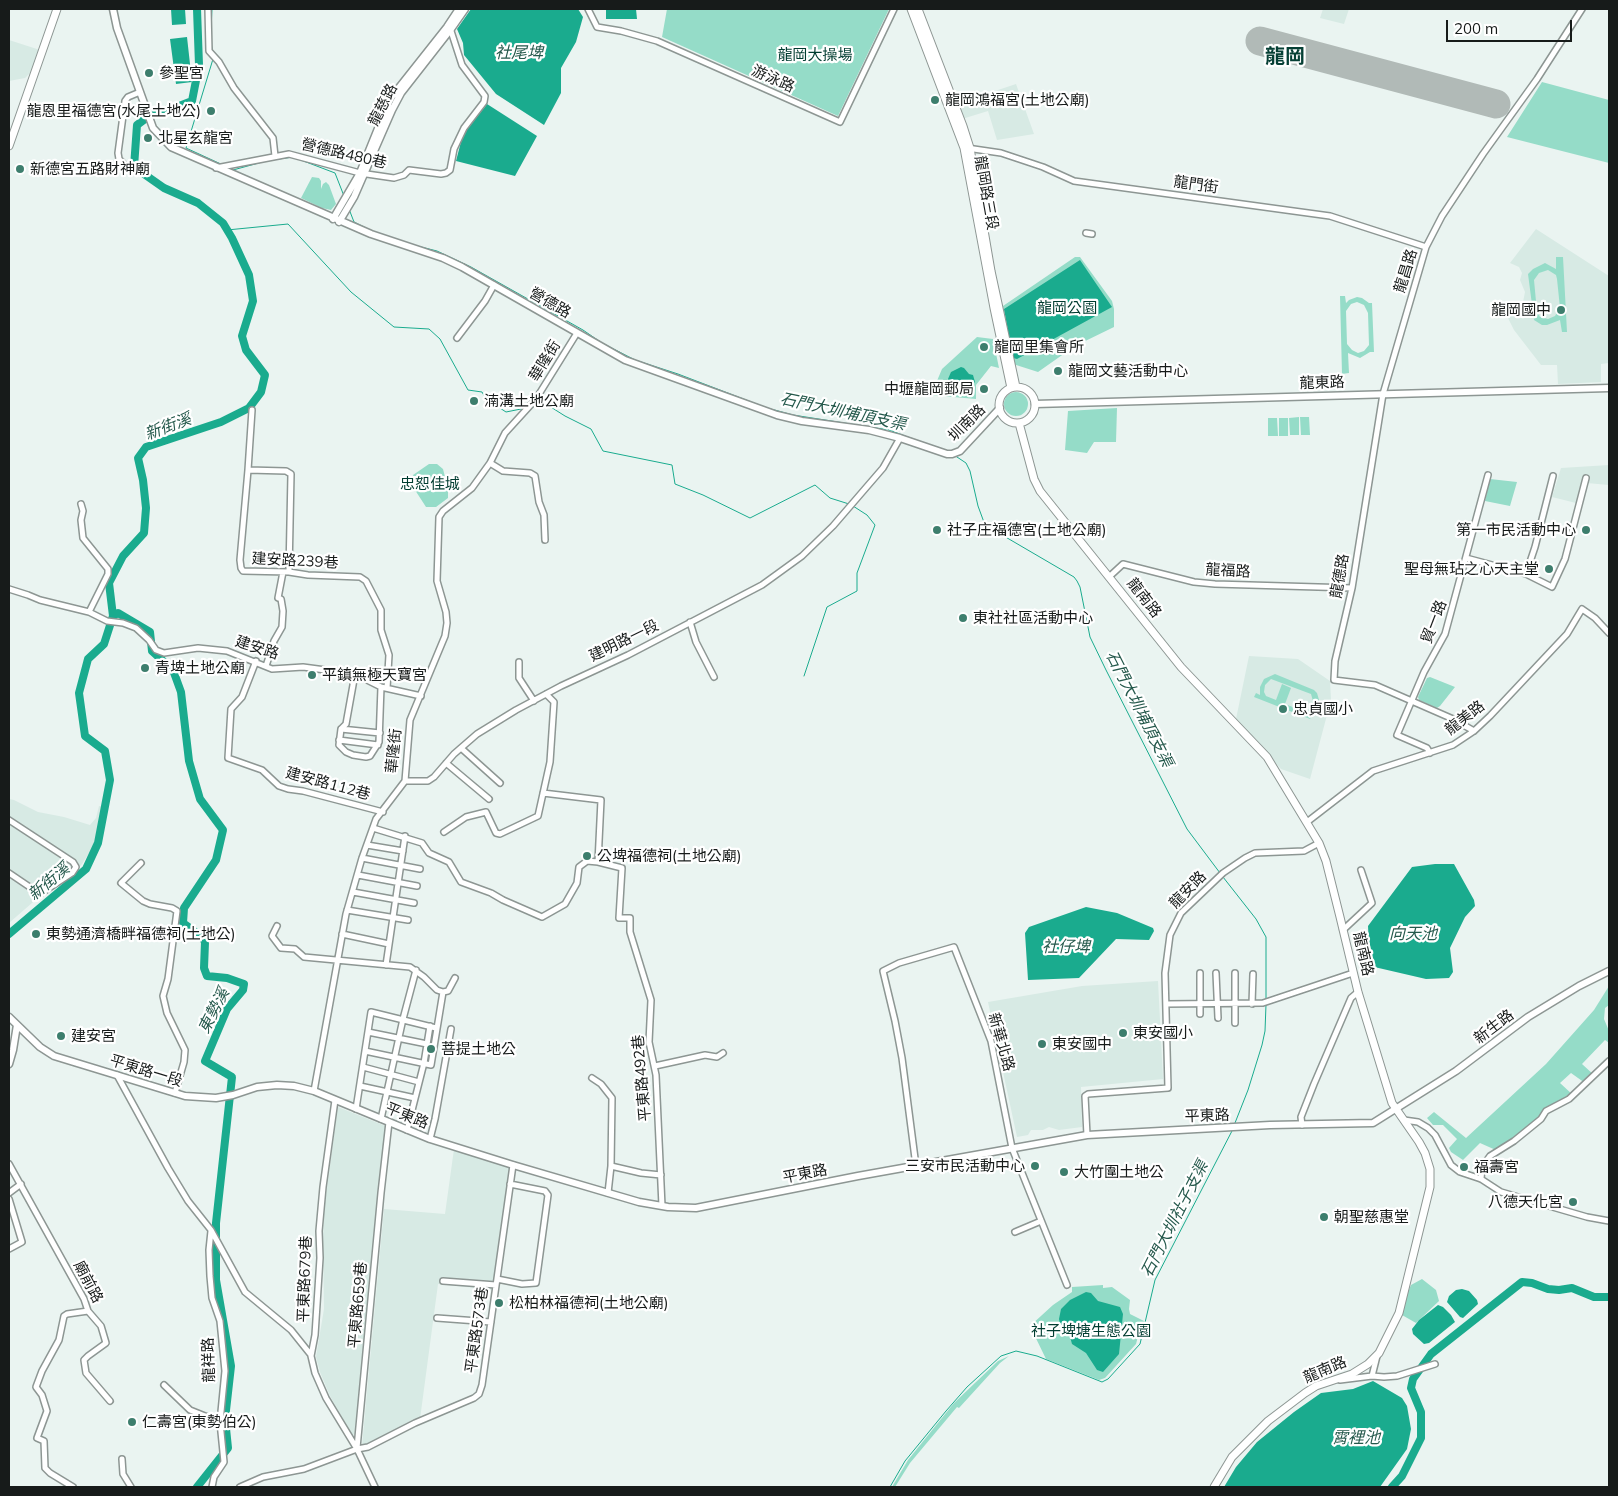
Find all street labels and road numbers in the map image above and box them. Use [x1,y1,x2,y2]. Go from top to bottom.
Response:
street label: 游泳路 [749,62,797,96]
street label: 龍慈路 [365,81,401,129]
street label: 營德路480巷 [300,135,388,173]
street label: 龍岡路三段 [971,155,1001,231]
street label: 龍門街 [1172,173,1220,197]
street label: 龍昌路 [1391,247,1421,295]
street label: 營德路 [526,284,574,322]
street label: 華隆街 [525,337,565,385]
street label: 龍東路 [1299,373,1345,393]
street label: 圳南路 [945,401,989,445]
street label: 建安路239巷 [251,550,339,572]
street label: 龍德路 [1327,552,1353,600]
street label: 龍福路 [1205,561,1251,581]
street label: 龍南路 [1123,575,1165,621]
street label: 貿一路 [1418,598,1450,646]
street label: 建明路一段 [586,616,662,666]
street label: 建安路 [233,632,281,664]
street label: 龍美路 [1442,697,1488,739]
street label: 華隆街 [383,728,405,774]
street label: 建安路112巷 [284,764,372,804]
street label: 龍安路 [1166,868,1210,912]
street label: 龍南路 [1349,930,1377,978]
street label: 新生路 [1471,1006,1517,1048]
street label: 新華北路 [984,1011,1018,1073]
street label: 平東路492巷 [629,1034,655,1122]
street label: 平東路一段 [108,1051,184,1091]
street label: 平東路 [383,1099,431,1133]
street label: 平東路 [1184,1106,1230,1126]
street label: 平東路 [781,1161,829,1187]
street label: 平東路679巷 [294,1235,316,1323]
street label: 廟前路 [69,1258,107,1306]
street label: 平東路659巷 [345,1261,371,1349]
street label: 平東路573巷 [462,1286,492,1374]
street label: 龍祥路 [199,1337,219,1383]
street label: 龍南路 [1301,1353,1349,1387]

